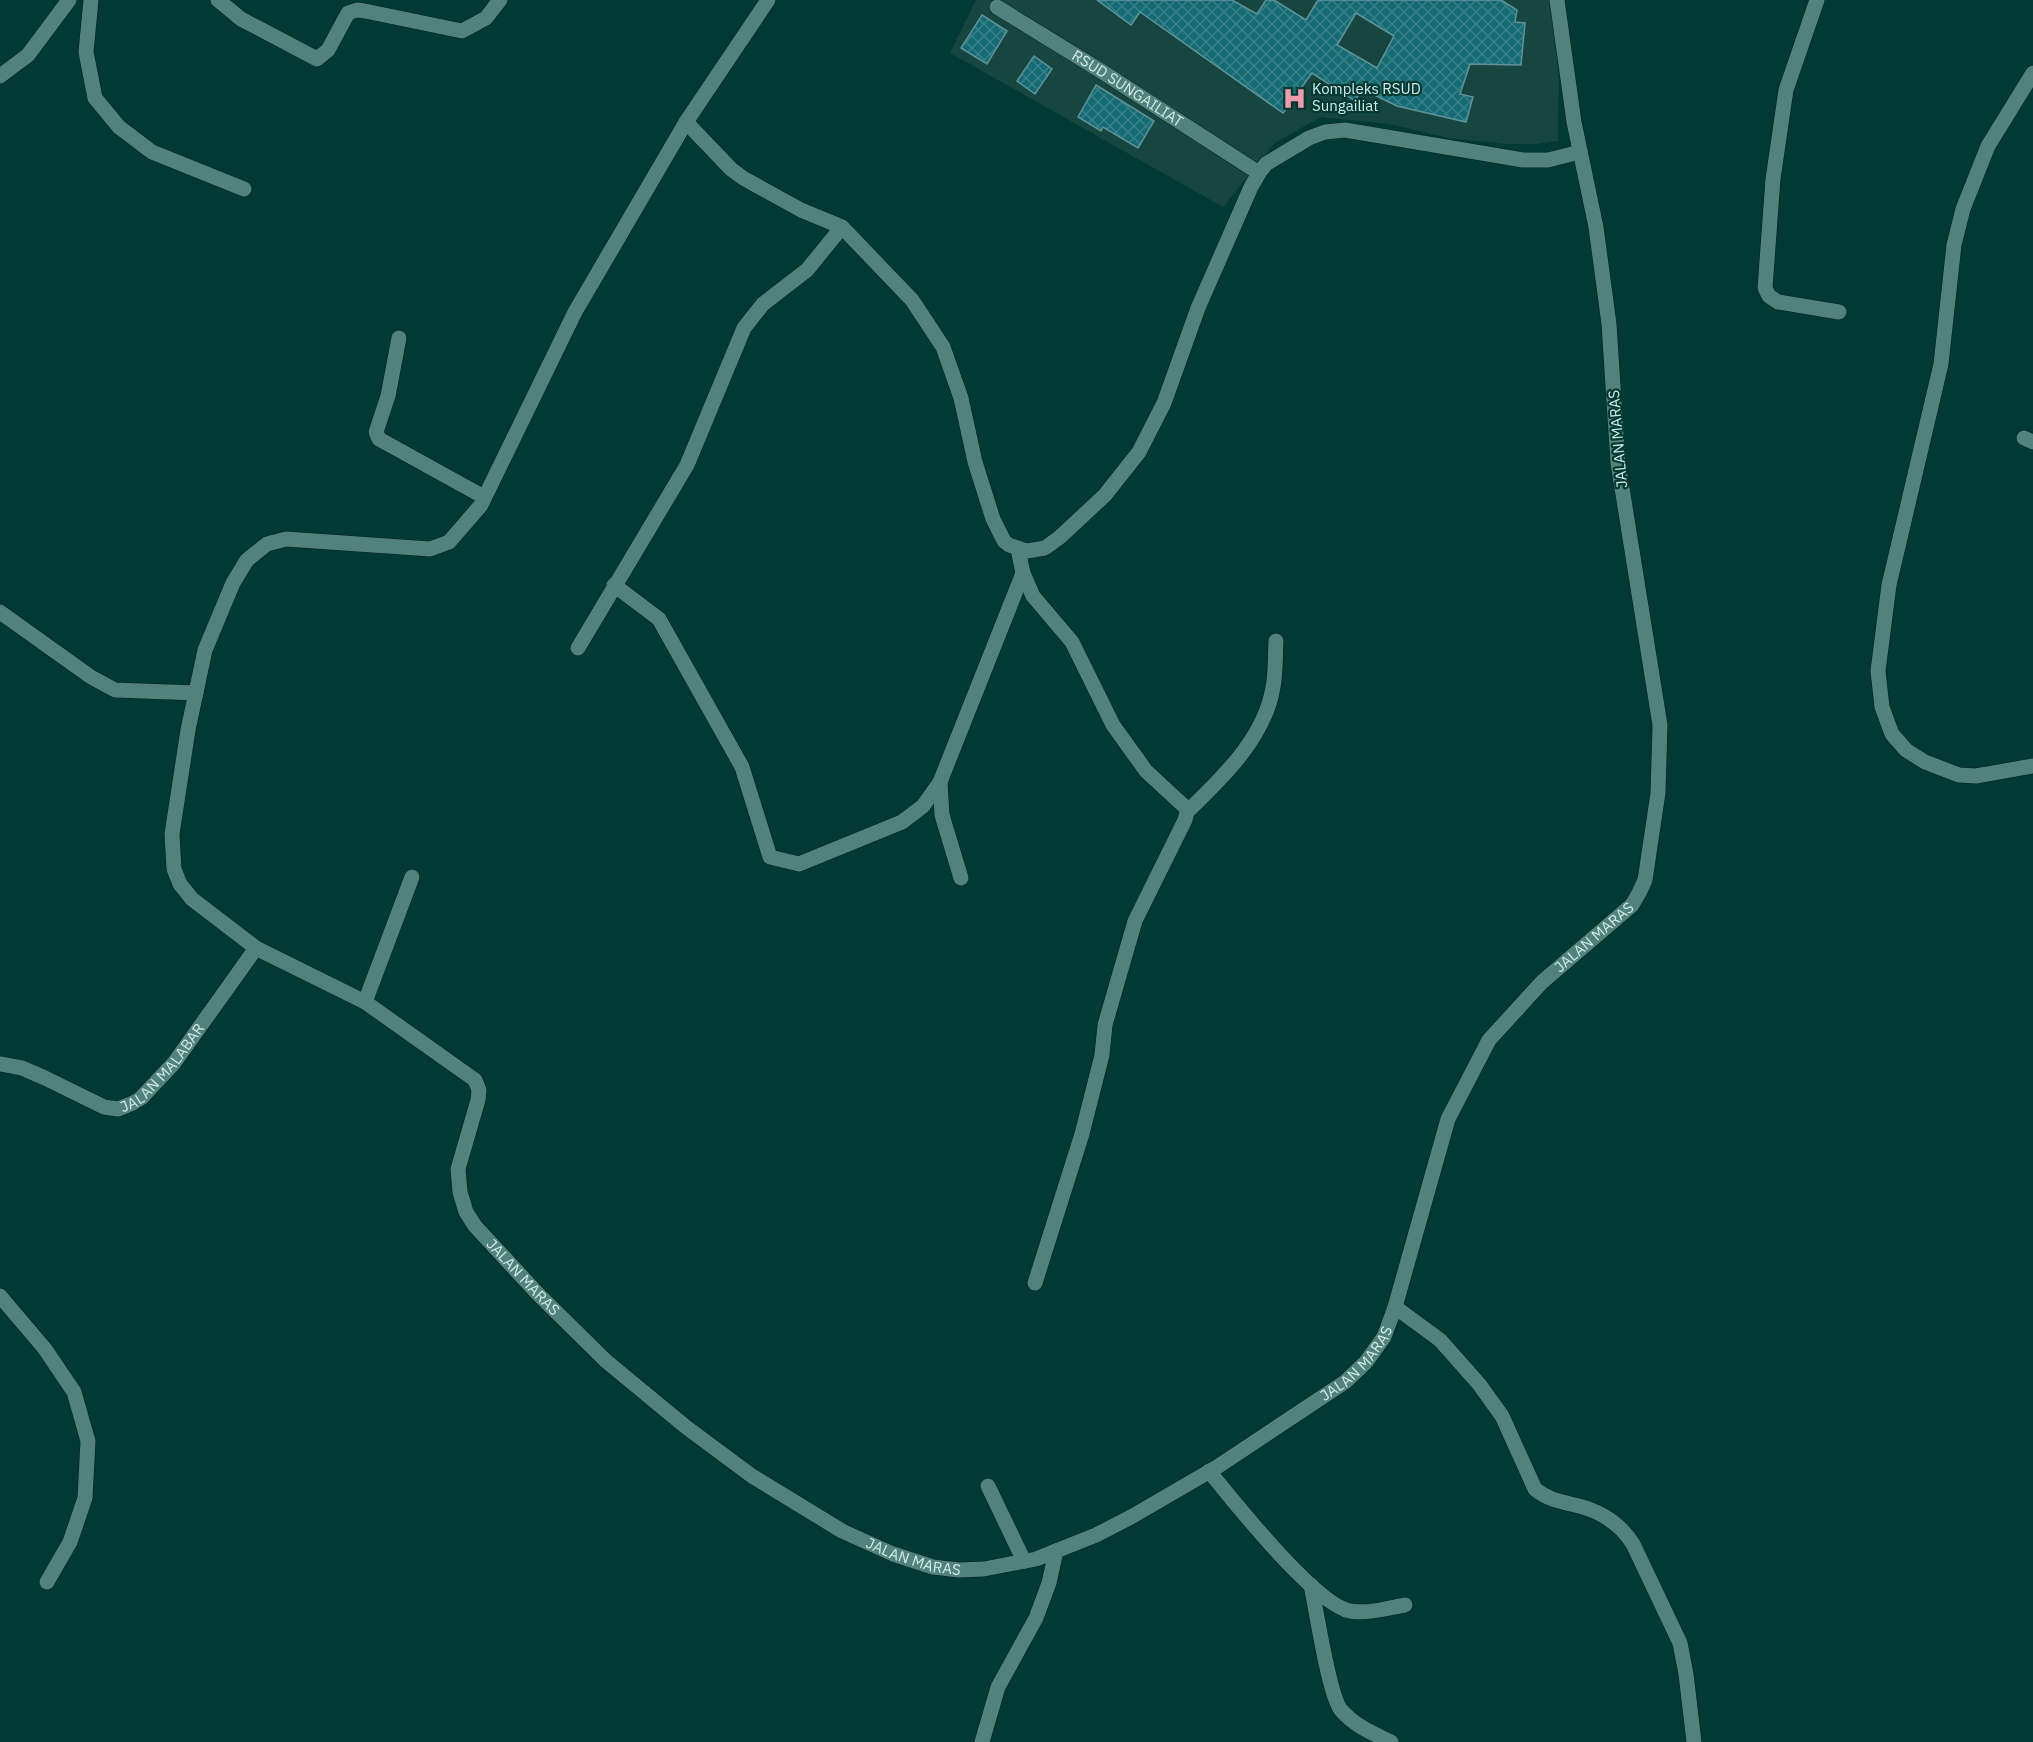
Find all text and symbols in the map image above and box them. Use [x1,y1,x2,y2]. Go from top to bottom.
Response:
street label: RSUD SUNGAILIAT [1069,46,1188,131]
place label: Kompleks RSUD Sungailiat [1312,79,1421,115]
hospital icon: Kompleks RSUD Sungailiat [1281,85,1307,111]
street label: JALAN MARAS [1604,389,1631,489]
street label: JALAN MARAS [1550,898,1637,976]
street label: JALAN MALABAR [117,1019,208,1116]
street label: JALAN MARAS [483,1235,564,1319]
street label: JALAN MARAS [1316,1323,1396,1405]
street label: JALAN MARAS [863,1533,962,1579]

